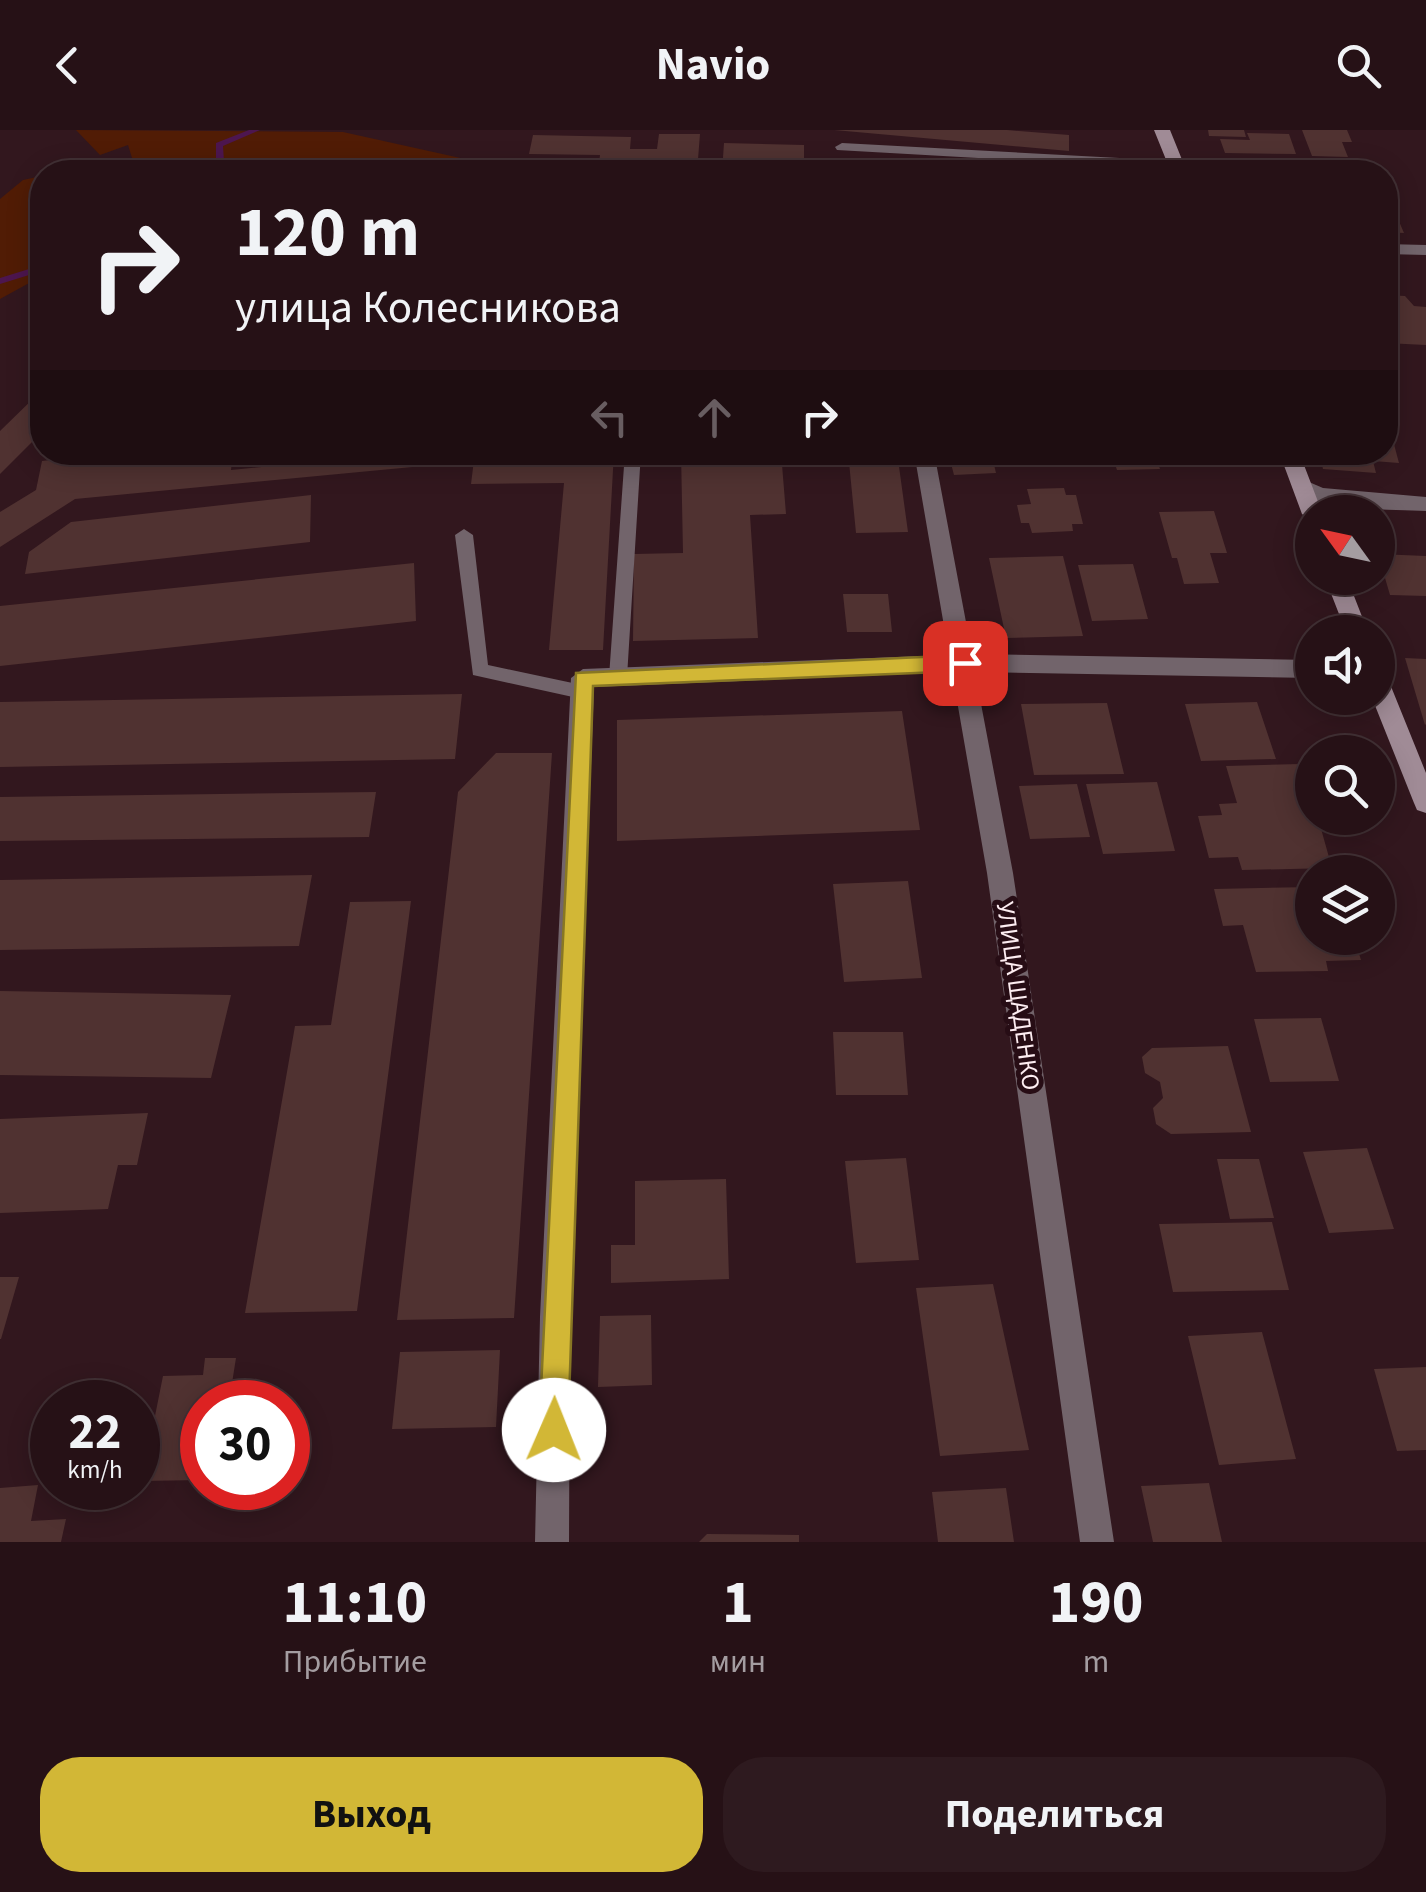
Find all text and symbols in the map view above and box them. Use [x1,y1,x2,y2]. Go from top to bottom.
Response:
text: Navio [656,33,770,97]
icon: back [40,38,95,93]
icon: search [1331,38,1386,93]
text: 120 m [235,183,420,283]
icon: right [70,200,200,330]
text: улица Колесникова [235,276,621,340]
icon: left [582,390,637,445]
icon: ahead [687,390,742,445]
icon: right [792,390,847,445]
north arrow [1295,495,1395,595]
map controls [1295,495,1395,955]
button: sound [1295,615,1395,715]
pin [923,621,1008,706]
icon: arrive [938,636,993,691]
button: search [1295,735,1395,835]
button: layers [1295,855,1395,955]
street label: УЛИЦА ЩАДЕНКО [987,899,1049,1093]
position arrow [502,1378,606,1482]
speed limit sign: 30 [180,1380,310,1510]
text: 22 [69,1397,121,1468]
text: km/h [67,1452,123,1488]
text: 11:10 [282,1561,427,1646]
text: 1 [722,1561,754,1646]
text: 190 [1048,1561,1144,1646]
text: Прибытие [283,1639,427,1685]
text: мин [710,1639,766,1685]
text: m [1083,1639,1109,1685]
button: Выход [40,1757,703,1872]
button: Поделиться [723,1757,1386,1872]

